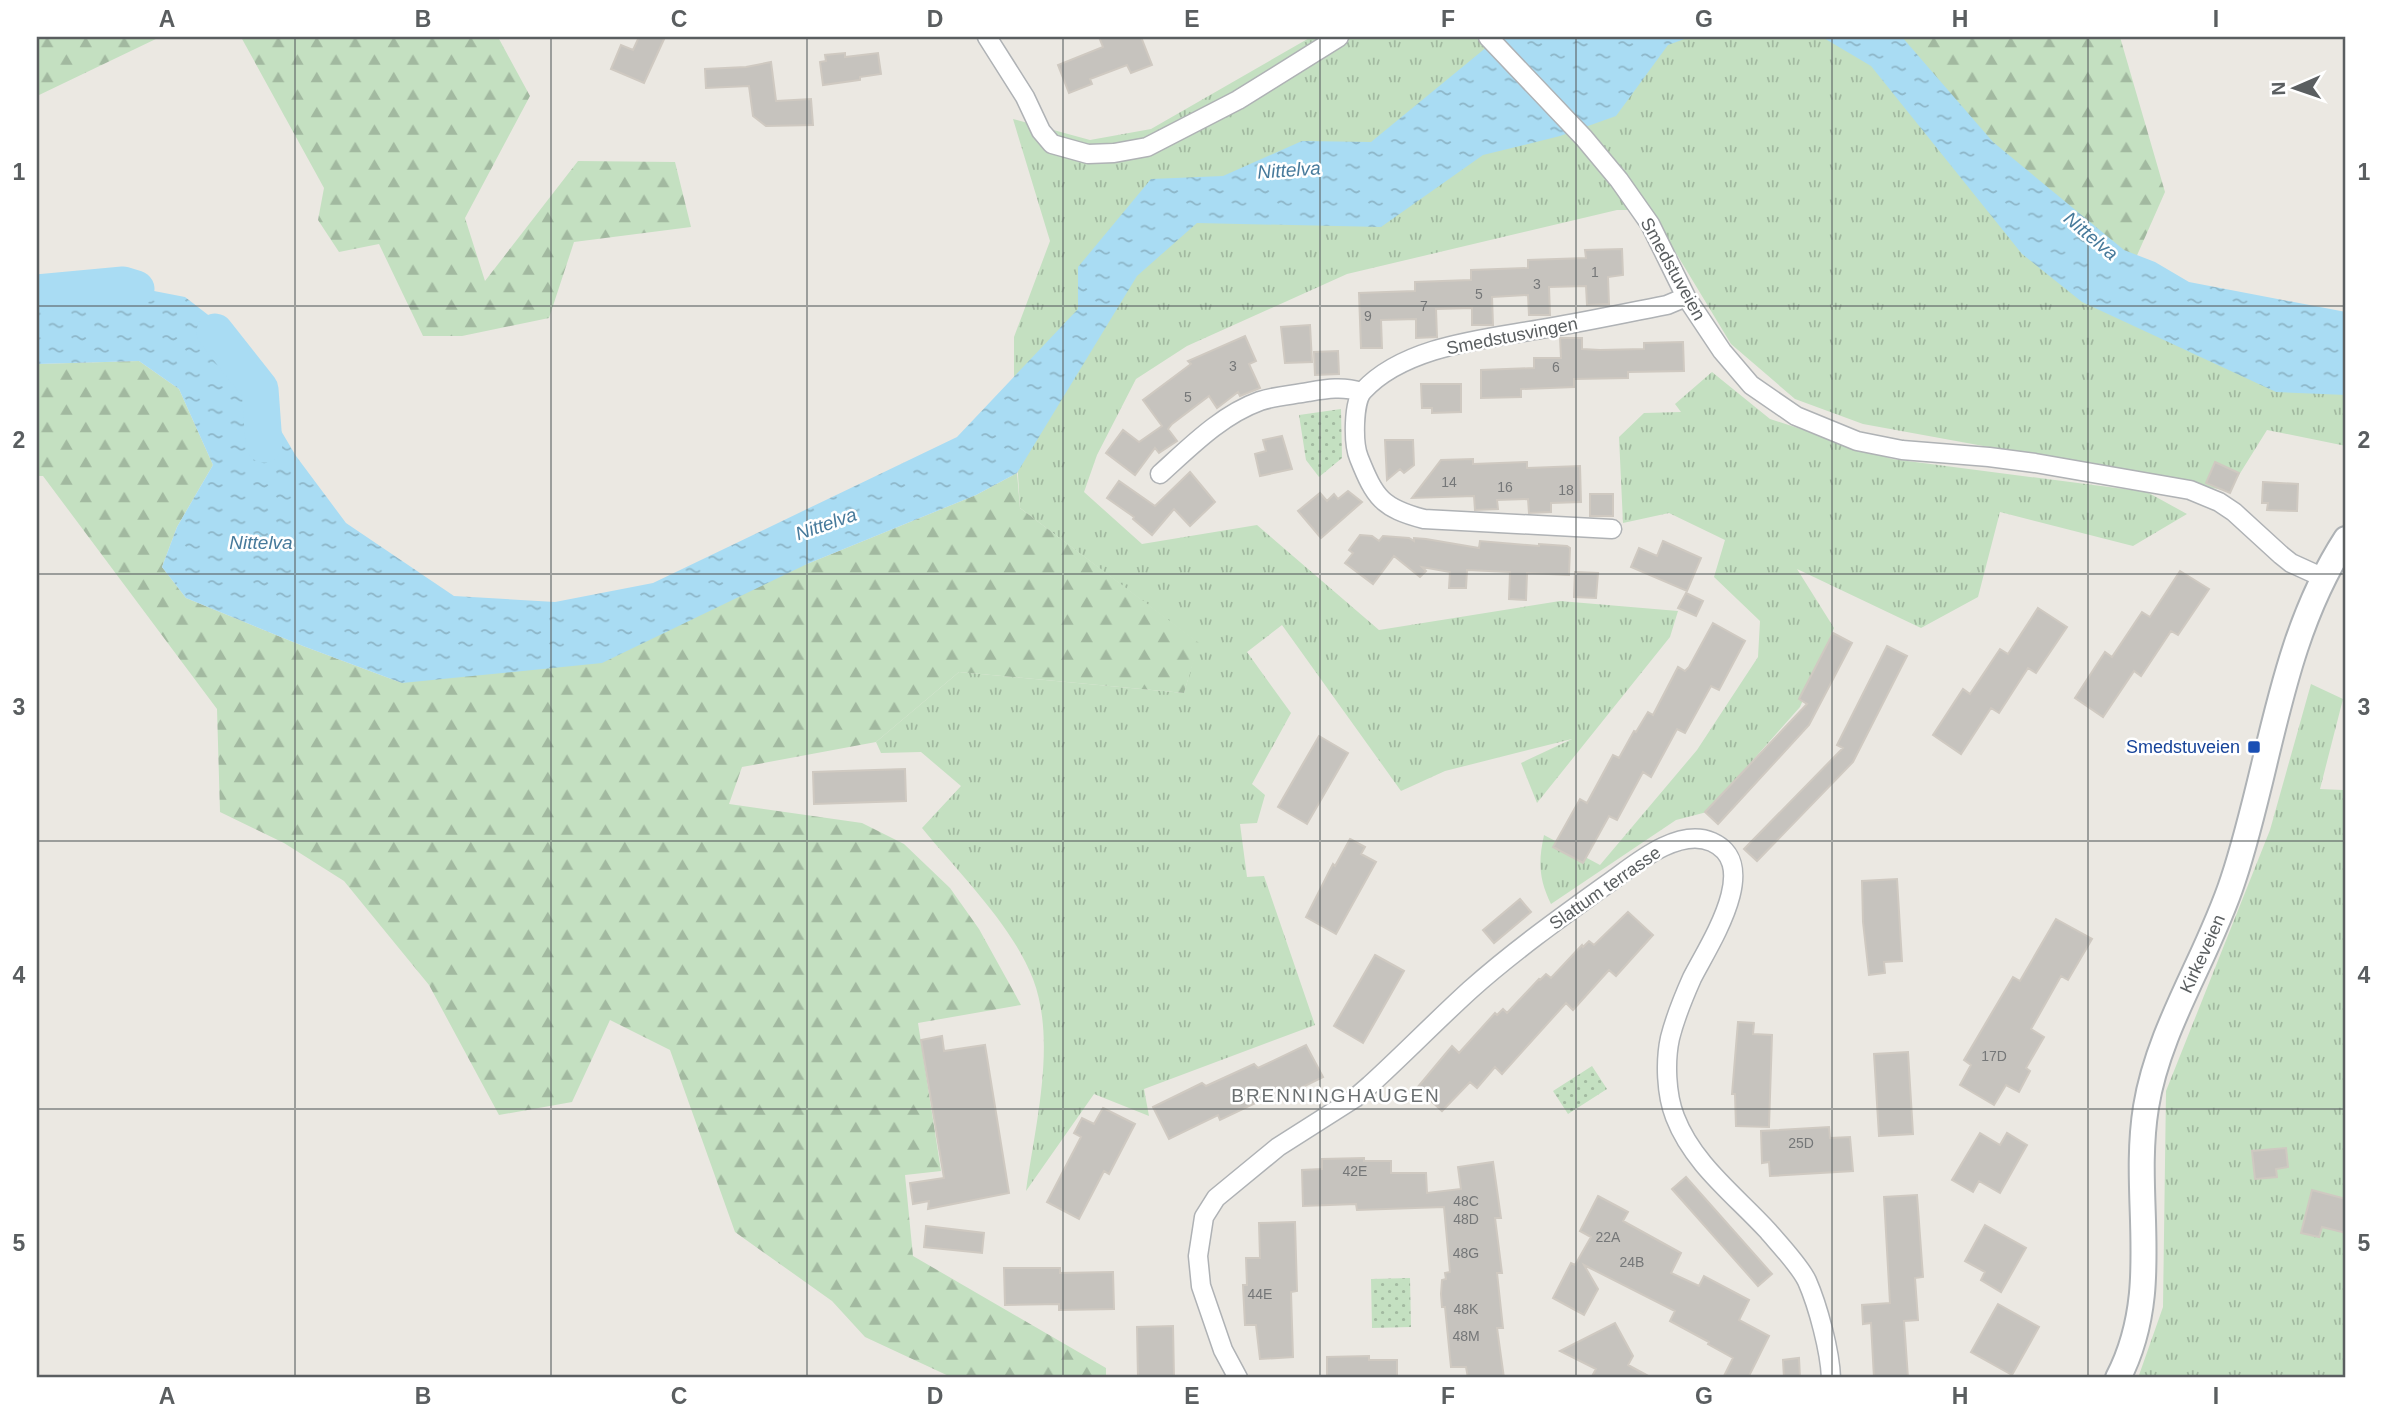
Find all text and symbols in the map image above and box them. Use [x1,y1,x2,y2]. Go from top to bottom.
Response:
text: A [159,6,175,32]
text: B [415,6,431,32]
text: C [671,6,687,32]
text: D [927,6,943,32]
text: E [1184,6,1200,32]
text: F [1441,6,1455,32]
text: G [1695,6,1713,32]
text: H [1952,6,1968,32]
text: I [2213,6,2219,32]
north arrow [2260,52,2330,122]
text: N [2268,81,2289,96]
water label: Nittelva [1257,157,1321,183]
text: 1 [13,159,26,185]
text: 1 [2358,159,2371,185]
water label: Nittelva [2060,208,2122,264]
street label: Smedstuveien [1637,214,1709,324]
house number: 1 [1591,264,1599,280]
house number: 3 [1533,276,1541,292]
house number: 5 [1475,286,1483,302]
house number: 7 [1420,298,1428,314]
house number: 9 [1364,308,1372,324]
street label: Smedstusvingen [1445,313,1579,359]
house number: 3 [1229,358,1237,374]
house number: 6 [1552,359,1560,375]
house number: 5 [1184,389,1192,405]
text: 2 [13,427,25,453]
text: 2 [2358,427,2370,453]
house number: 14 [1441,474,1457,490]
house number: 16 [1497,479,1513,495]
house number: 18 [1558,482,1574,498]
water label: Nittelva [793,504,859,544]
water label: Nittelva [229,532,293,553]
text: 3 [13,694,25,720]
text: 3 [2358,694,2370,720]
place label: Smedstuveien [2126,737,2240,757]
marker: Smedstuveien [2246,739,2262,755]
street label: Slattum terrasse [1546,842,1664,934]
street label: Kirkeveien [2176,912,2229,996]
text: 4 [13,962,26,988]
text: 4 [2358,962,2371,988]
house number: 17D [1981,1048,2007,1064]
district label: BRENNINGHAUGEN [1231,1085,1441,1106]
house number: 25D [1788,1135,1814,1151]
house number: 42E [1343,1163,1367,1179]
house number: 48C [1453,1193,1479,1209]
house number: 48D [1453,1211,1479,1227]
house number: 22A [1596,1229,1621,1245]
text: 5 [13,1230,26,1256]
text: 5 [2358,1230,2371,1256]
house number: 48G [1453,1245,1479,1261]
house number: 24B [1620,1254,1644,1270]
house number: 44E [1248,1286,1272,1302]
house number: 48K [1454,1301,1479,1317]
house number: 48M [1452,1328,1480,1344]
text: A [159,1383,175,1409]
text: B [415,1383,431,1409]
text: C [671,1383,687,1409]
text: D [927,1383,943,1409]
text: E [1184,1383,1200,1409]
text: F [1441,1383,1455,1409]
text: G [1695,1383,1713,1409]
text: H [1952,1383,1968,1409]
text: I [2213,1383,2219,1409]

